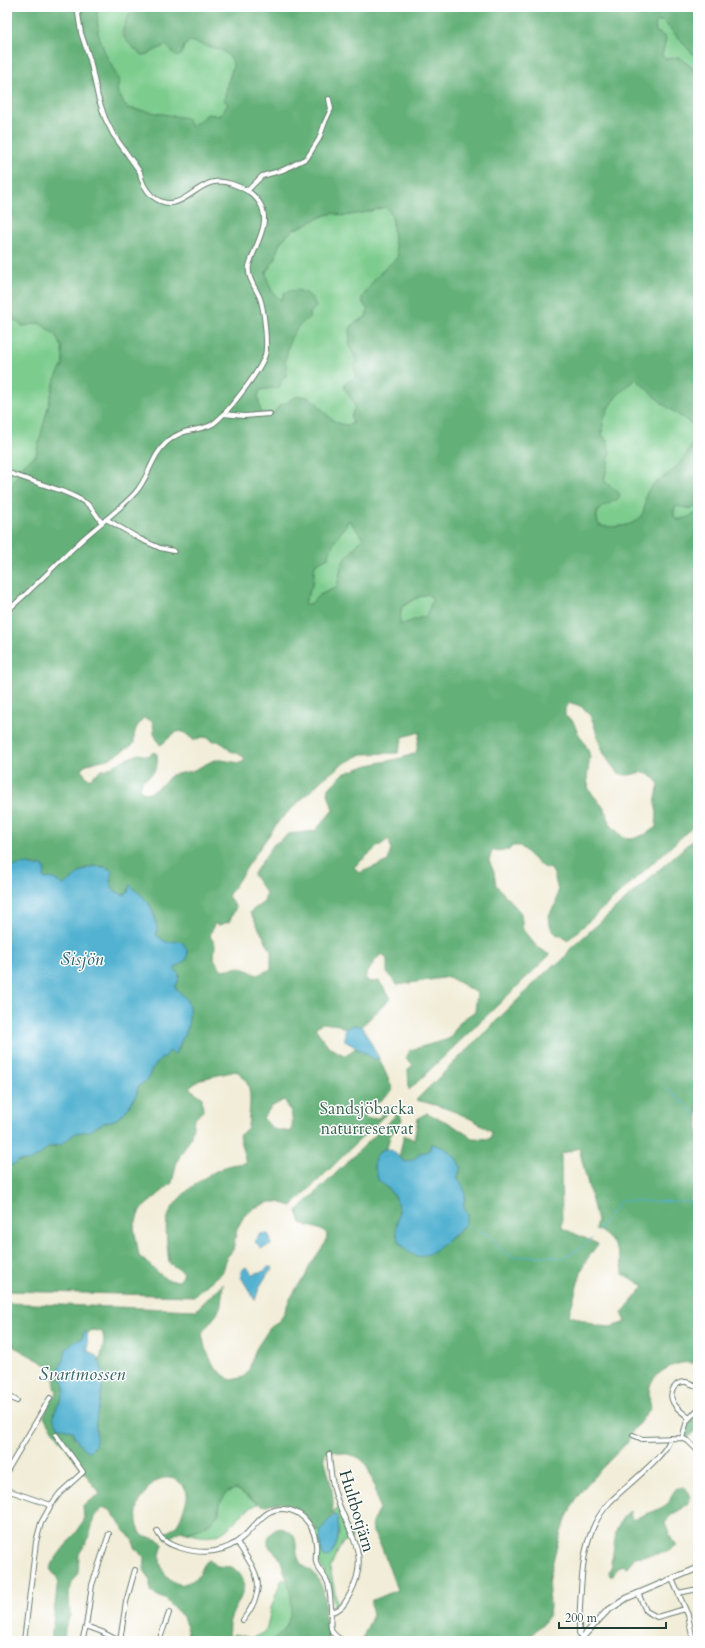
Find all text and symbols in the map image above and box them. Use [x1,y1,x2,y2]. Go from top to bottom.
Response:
water label: Sisjön [60,947,104,972]
park label: Sandsjöbacka naturreservat [320,1097,415,1140]
water label: Svartmossen [39,1362,125,1387]
street label: Hultbotjärn [334,1467,381,1555]
scale bar [559,1604,666,1630]
text: 200 m [565,1610,598,1626]

